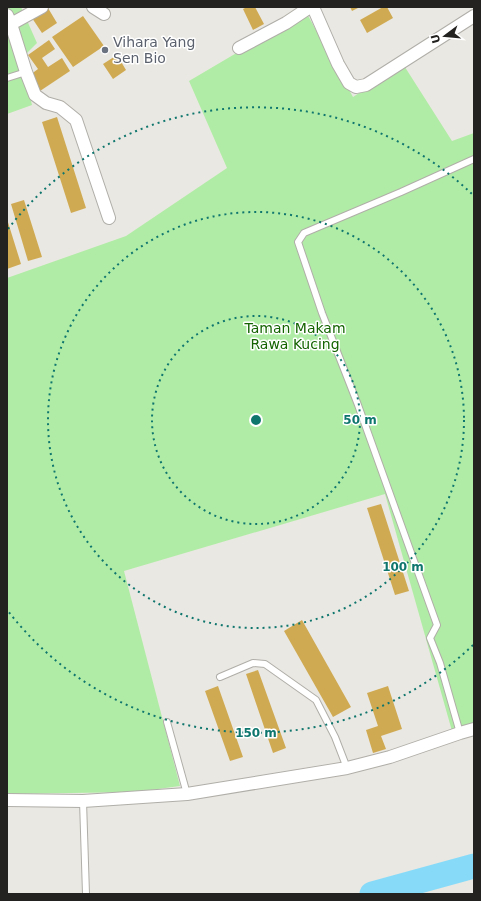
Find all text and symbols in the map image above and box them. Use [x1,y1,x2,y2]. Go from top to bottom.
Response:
north arrow [425,16,465,56]
text: U [428,33,443,45]
place label: Vihara Yang Sen Bio [113,34,195,66]
marker: Vihara Yang Sen Bio [100,45,110,55]
park label: Taman Makam Rawa Kucing [243,320,346,352]
centre of rings [249,413,263,427]
text: 50 m [343,413,377,427]
text: 100 m [382,560,424,574]
text: 150 m [235,726,277,740]

